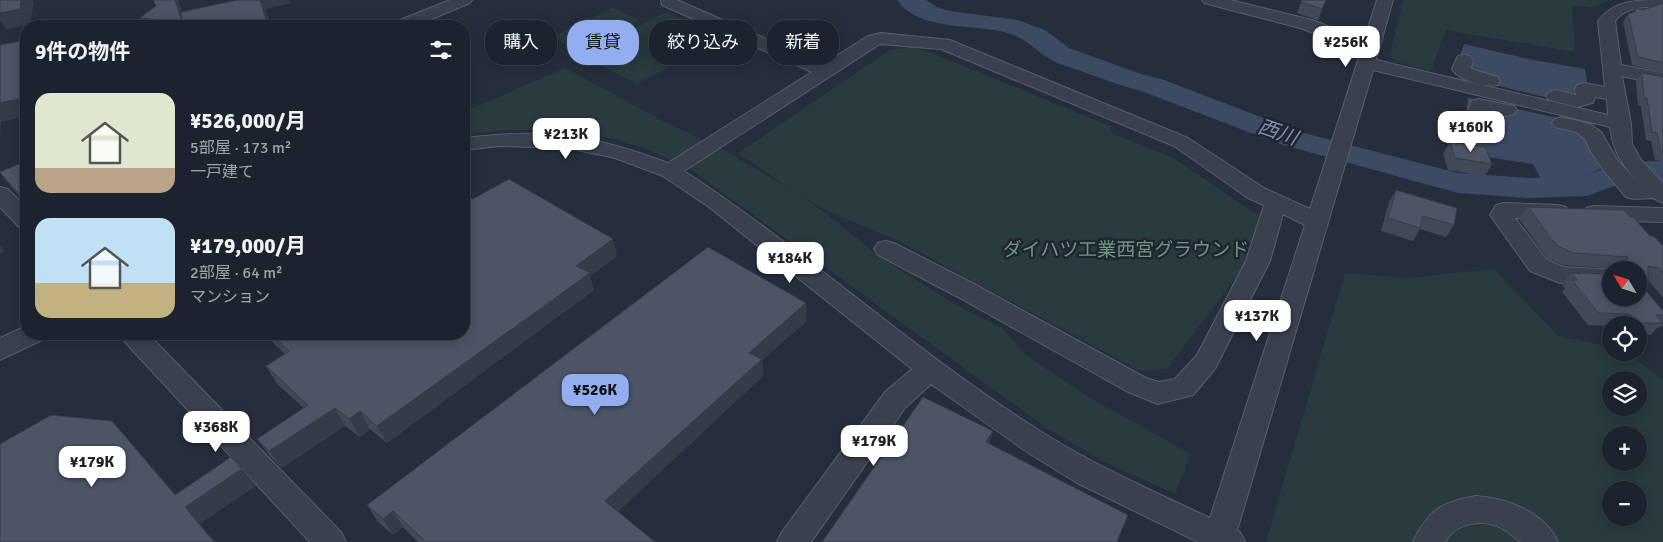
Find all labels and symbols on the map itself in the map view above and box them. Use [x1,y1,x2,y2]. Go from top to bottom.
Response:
pin: ¥256K [1311,26,1381,68]
pin: ¥160K [1436,110,1506,153]
water label: 西川 [1255,114,1303,151]
pin: ¥213K [531,118,601,160]
park label: ダイハツ工業西宮グラウンド [1003,238,1249,262]
pin: ¥184K [755,242,825,284]
north arrow [1602,261,1648,306]
pin: ¥137K [1222,300,1292,342]
pin: ¥526K [560,374,630,416]
pin: ¥368K [181,410,251,453]
pin: ¥179K [839,424,909,467]
pin: ¥179K [57,446,127,488]

